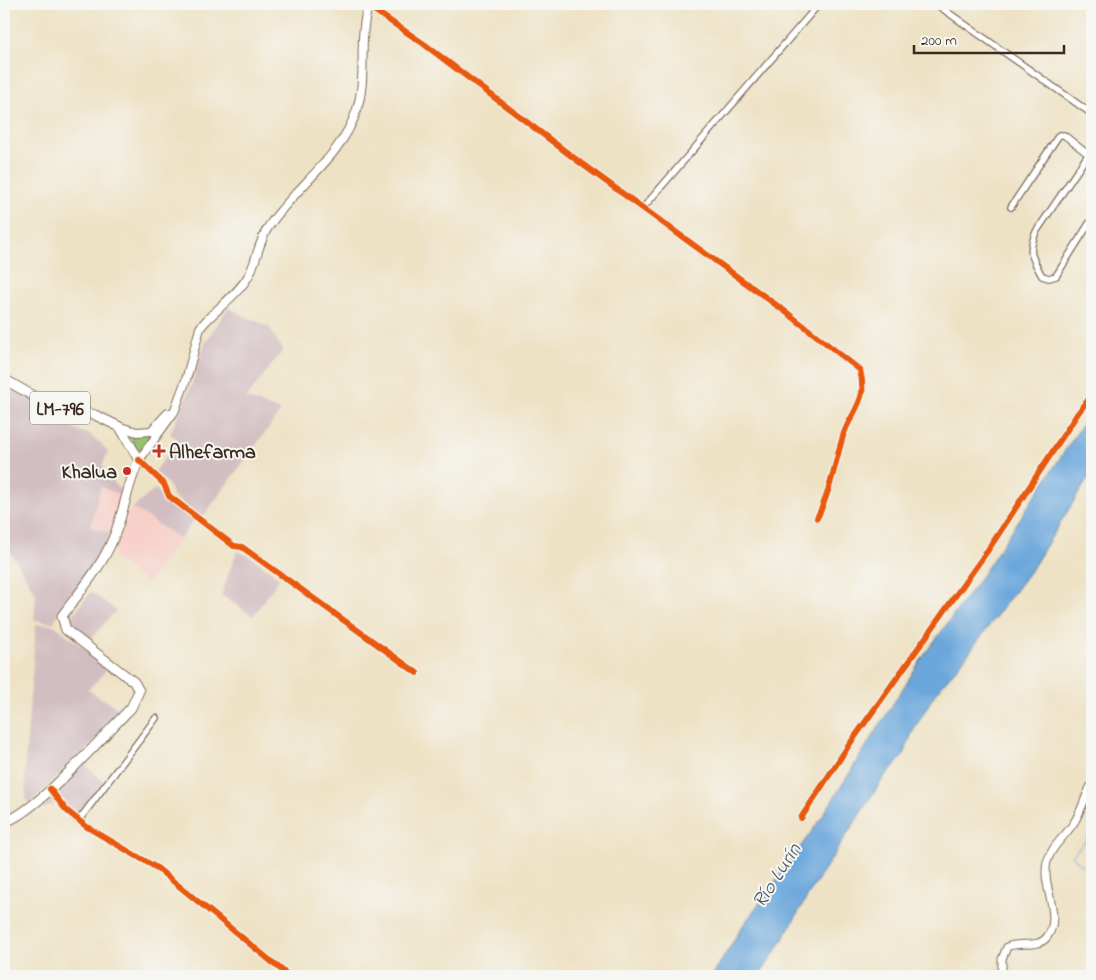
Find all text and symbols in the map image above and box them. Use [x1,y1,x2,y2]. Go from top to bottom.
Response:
scale bar [914,22,1064,54]
text: 200 m [921,30,957,52]
road number: LM-796 [30,392,90,424]
place label: Alhefarma [169,439,256,468]
marker: Alhefarma [153,445,165,457]
place label: Khalua [61,459,117,488]
marker: Khalua [121,465,133,477]
water label: Río Lurín [746,837,810,914]

